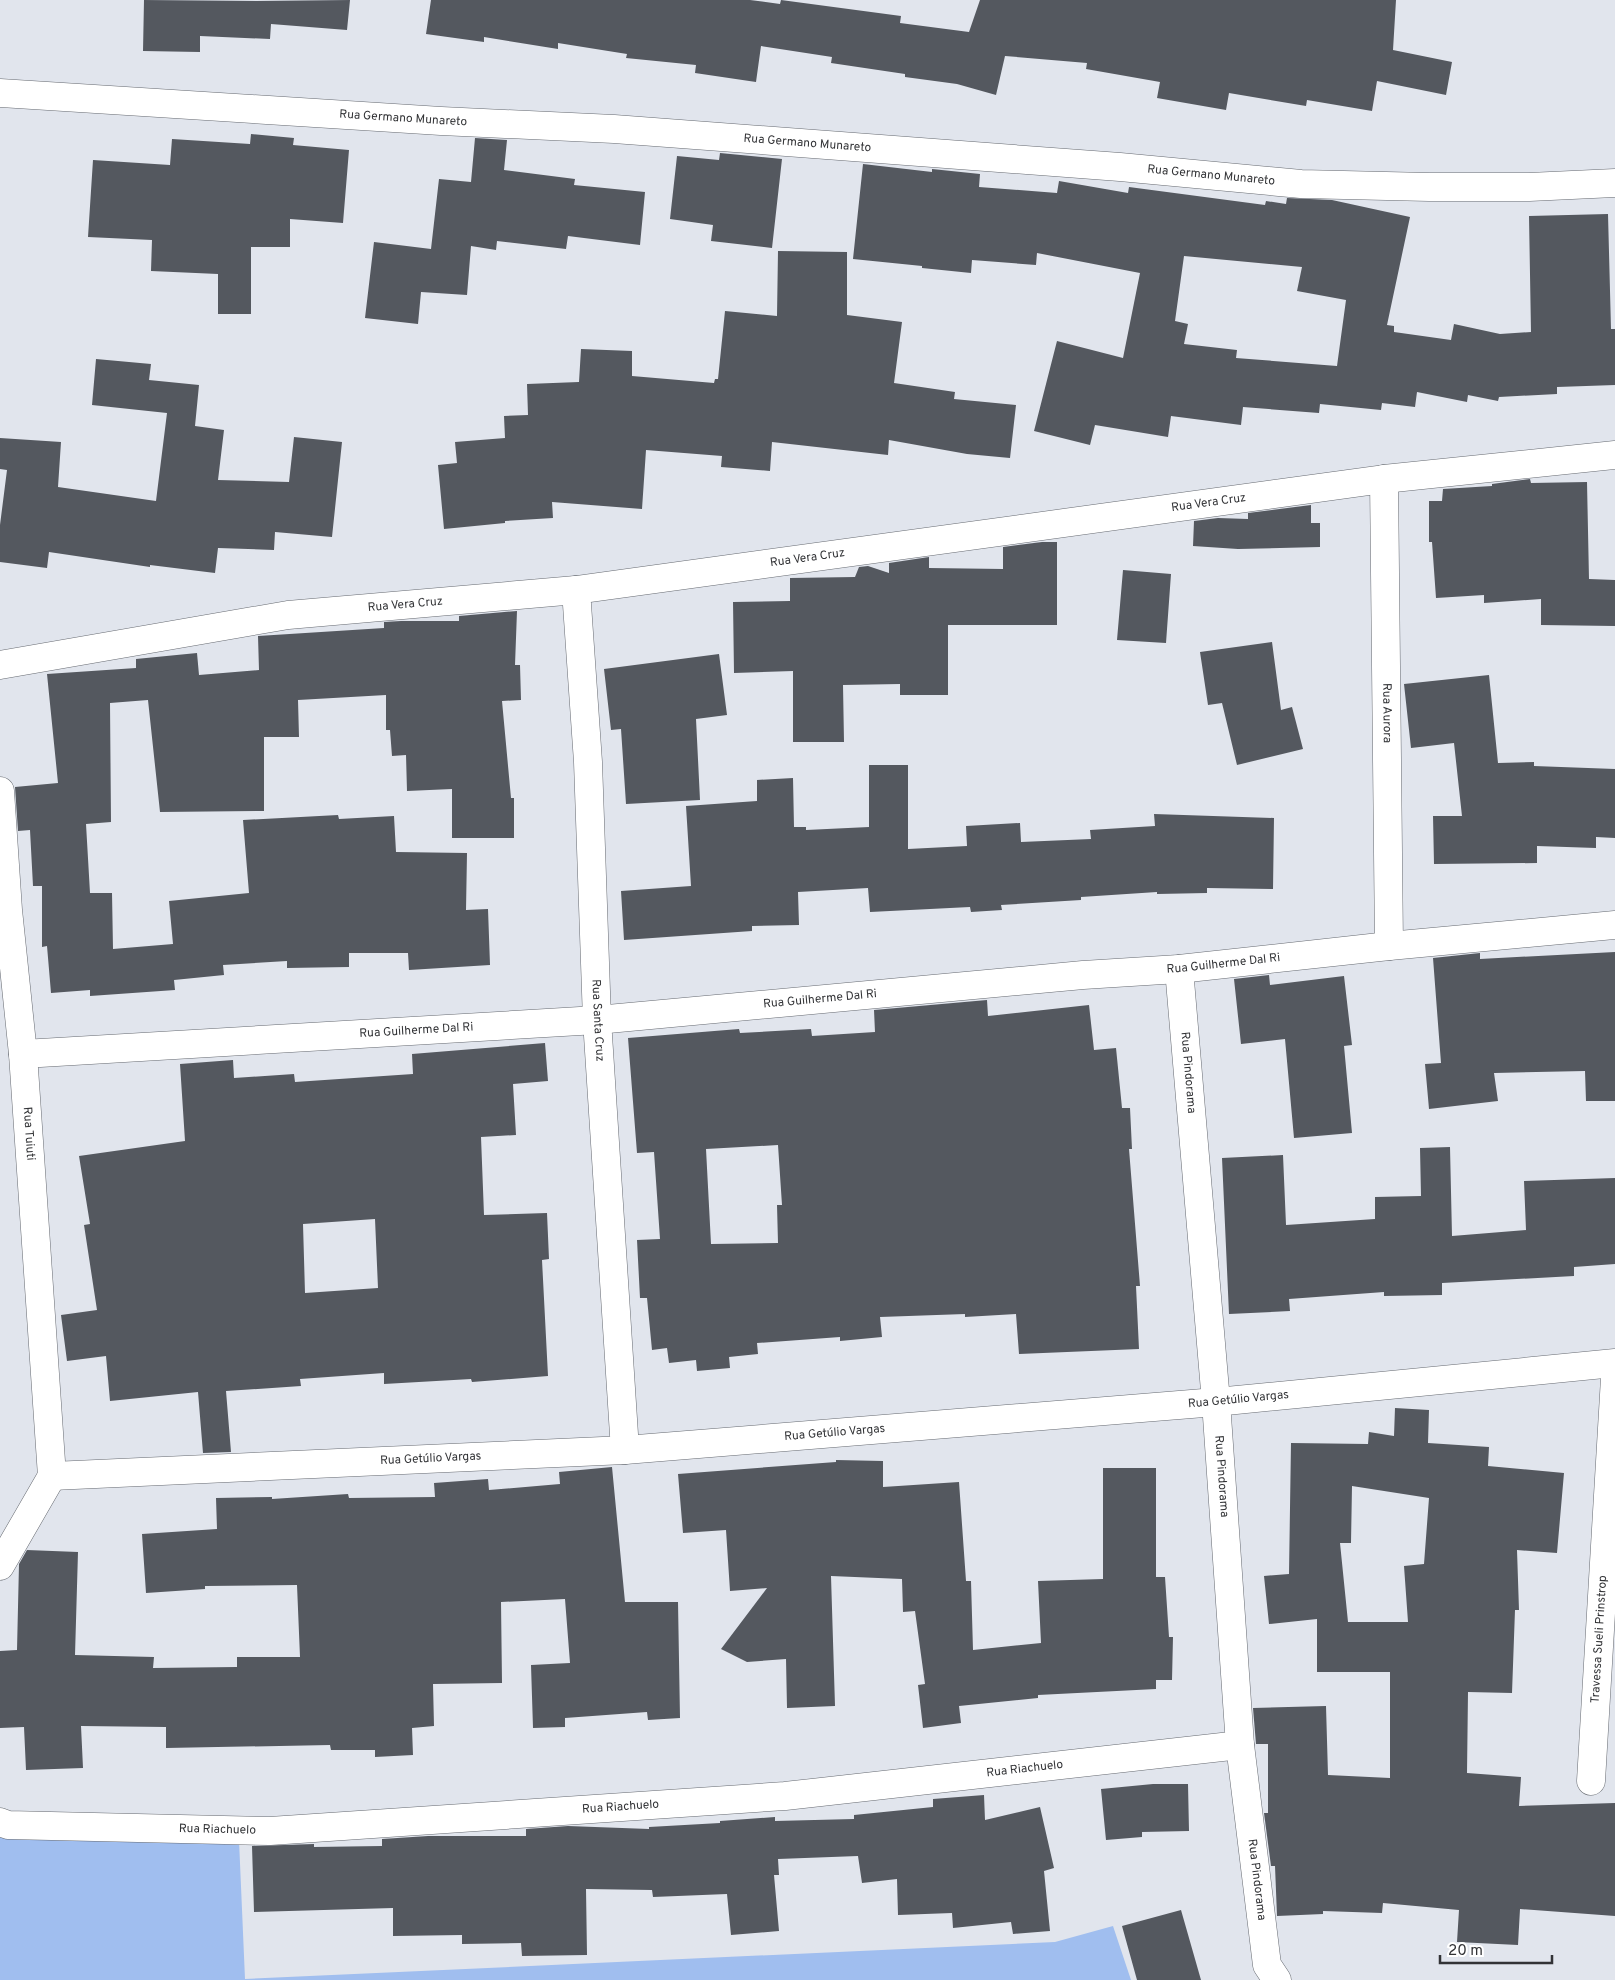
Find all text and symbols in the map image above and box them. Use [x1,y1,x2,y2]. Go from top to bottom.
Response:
street label: Rua Germano Munareto [339,107,468,130]
street label: Rua Germano Munareto [743,131,872,156]
street label: Rua Germano Munareto [1147,162,1276,190]
street label: Rua Vera Cruz [1170,490,1247,516]
street label: Rua Vera Cruz [769,545,846,571]
street label: Rua Vera Cruz [367,594,443,616]
street label: Rua Aurora [1378,683,1395,743]
street label: Rua Guilherme Dal Ri [1166,950,1281,978]
street label: Rua Santa Cruz [588,979,608,1062]
street label: Rua Guilherme Dal Ri [762,986,878,1013]
street label: Rua Guilherme Dal Ri [359,1019,474,1042]
street label: Rua Pindorama [1176,1031,1199,1114]
street label: Rua Tuiuti [19,1106,38,1161]
street label: Rua Getúlio Vargas [1187,1387,1290,1412]
street label: Rua Getúlio Vargas [784,1421,886,1445]
street label: Rua Pindorama [1210,1435,1232,1518]
street label: Rua Getúlio Vargas [380,1449,482,1469]
street label: Travessa Sueli Prinstrop [1588,1575,1611,1704]
street label: Rua Riachuelo [985,1757,1064,1781]
street label: Rua Riachuelo [582,1797,660,1818]
street label: Rua Riachuelo [179,1821,256,1839]
street label: Rua Pindorama [1244,1838,1269,1921]
scale bar [1440,1932,1552,1964]
text: 20 m [1448,1942,1483,1961]

